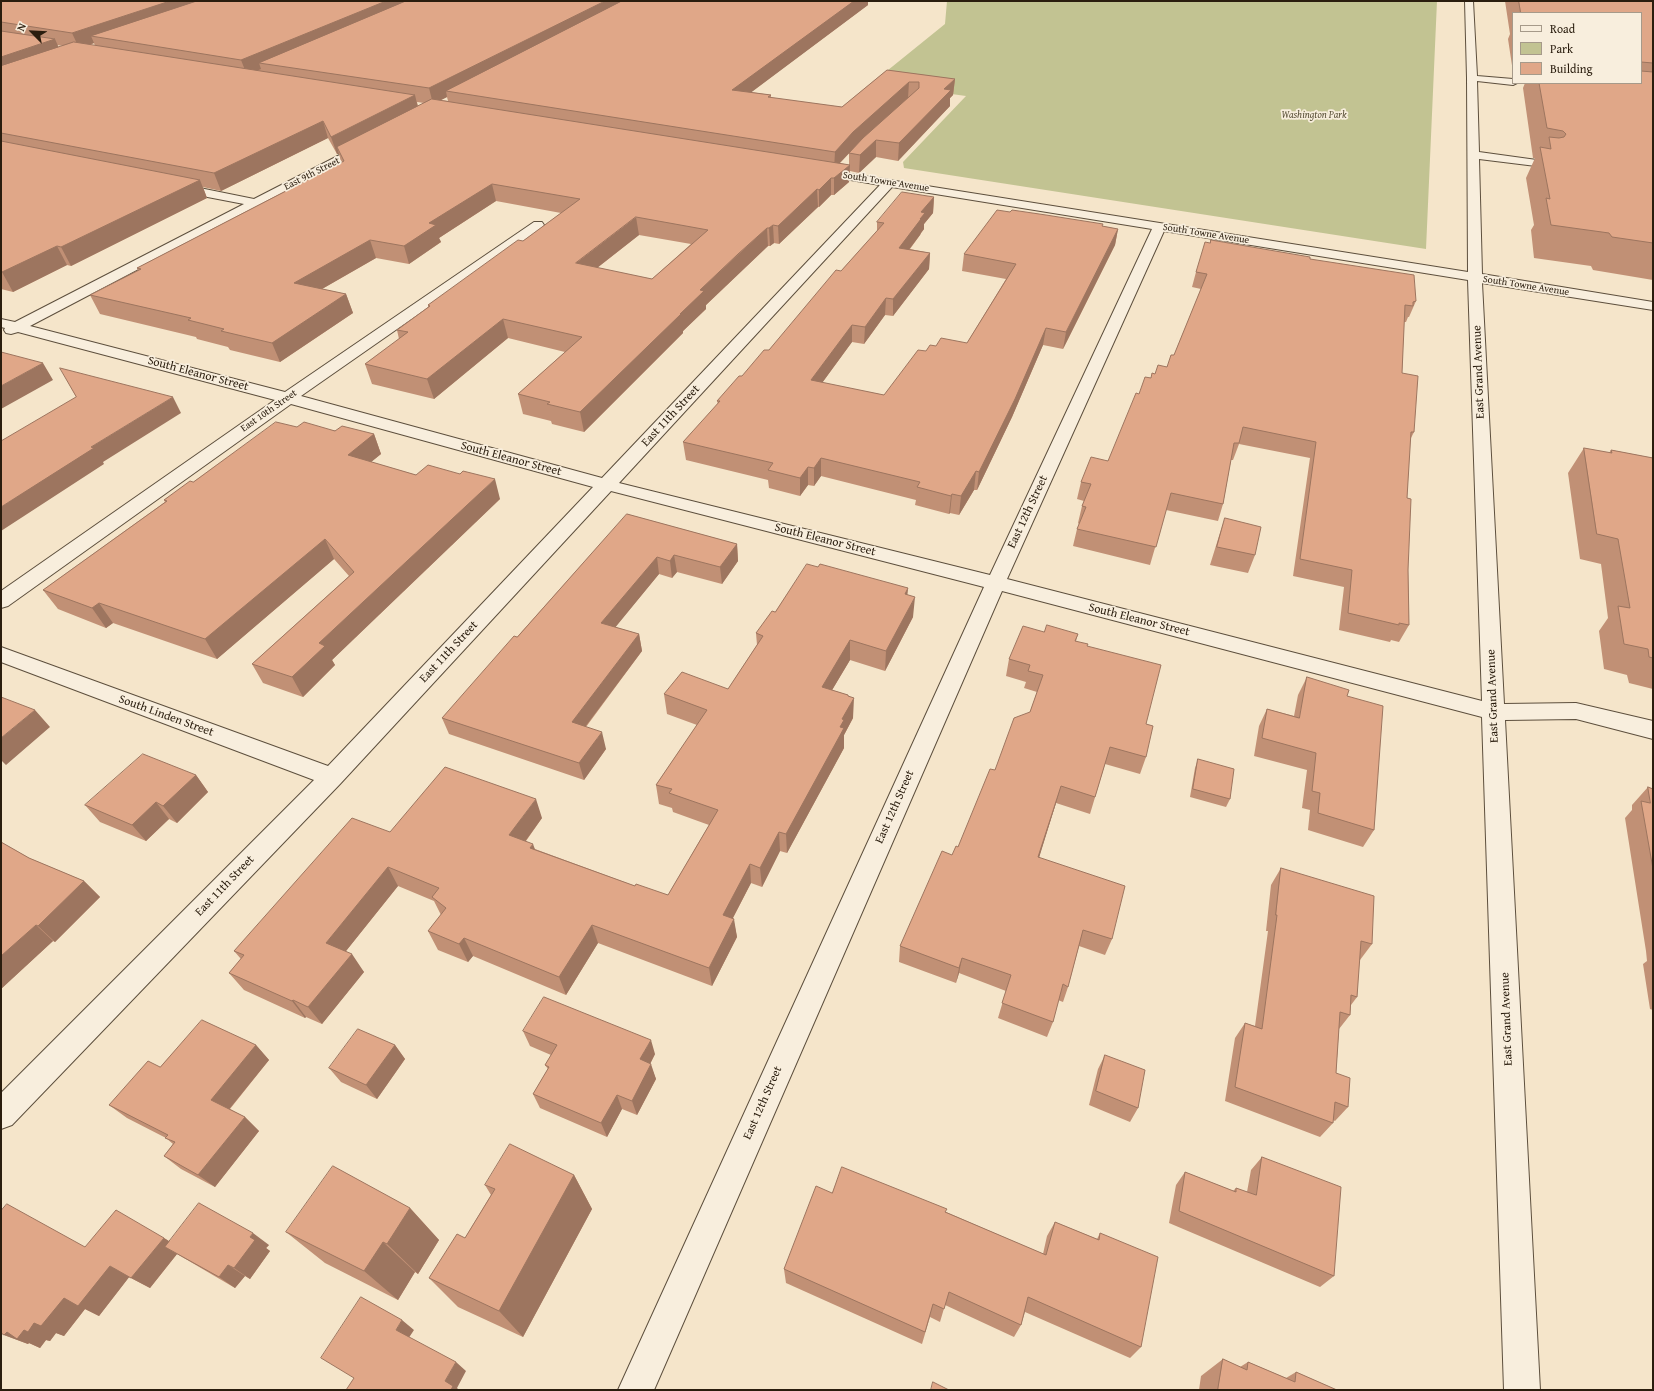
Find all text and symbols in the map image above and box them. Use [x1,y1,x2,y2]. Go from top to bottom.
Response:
north arrow [12,12,52,52]
legend [1512,12,1642,84]
text: Road [1550,20,1575,37]
text: N [12,21,30,34]
text: Park [1550,40,1573,57]
text: Building [1550,60,1593,77]
park label: Washington Park [1281,109,1347,121]
street label: East 9th Street [282,155,342,193]
street label: South Towne Avenue [842,169,930,195]
street label: South Towne Avenue [1162,221,1250,247]
street label: South Towne Avenue [1482,273,1570,299]
street label: East Grand Avenue [1470,325,1488,419]
street label: South Eleanor Street [146,354,250,394]
street label: East 11th Street [639,382,703,450]
street label: East 10th Street [239,387,299,435]
street label: South Eleanor Street [459,439,563,479]
street label: East 12th Street [1005,473,1051,551]
street label: South Eleanor Street [773,520,877,560]
street label: South Eleanor Street [1087,600,1191,640]
street label: East 11th Street [417,618,481,686]
street label: East Grand Avenue [1484,649,1502,743]
street label: South Linden Street [117,692,215,740]
street label: East 12th Street [872,768,918,846]
street label: East 11th Street [192,853,258,919]
street label: East Grand Avenue [1498,972,1516,1066]
street label: East 12th Street [740,1064,786,1142]

